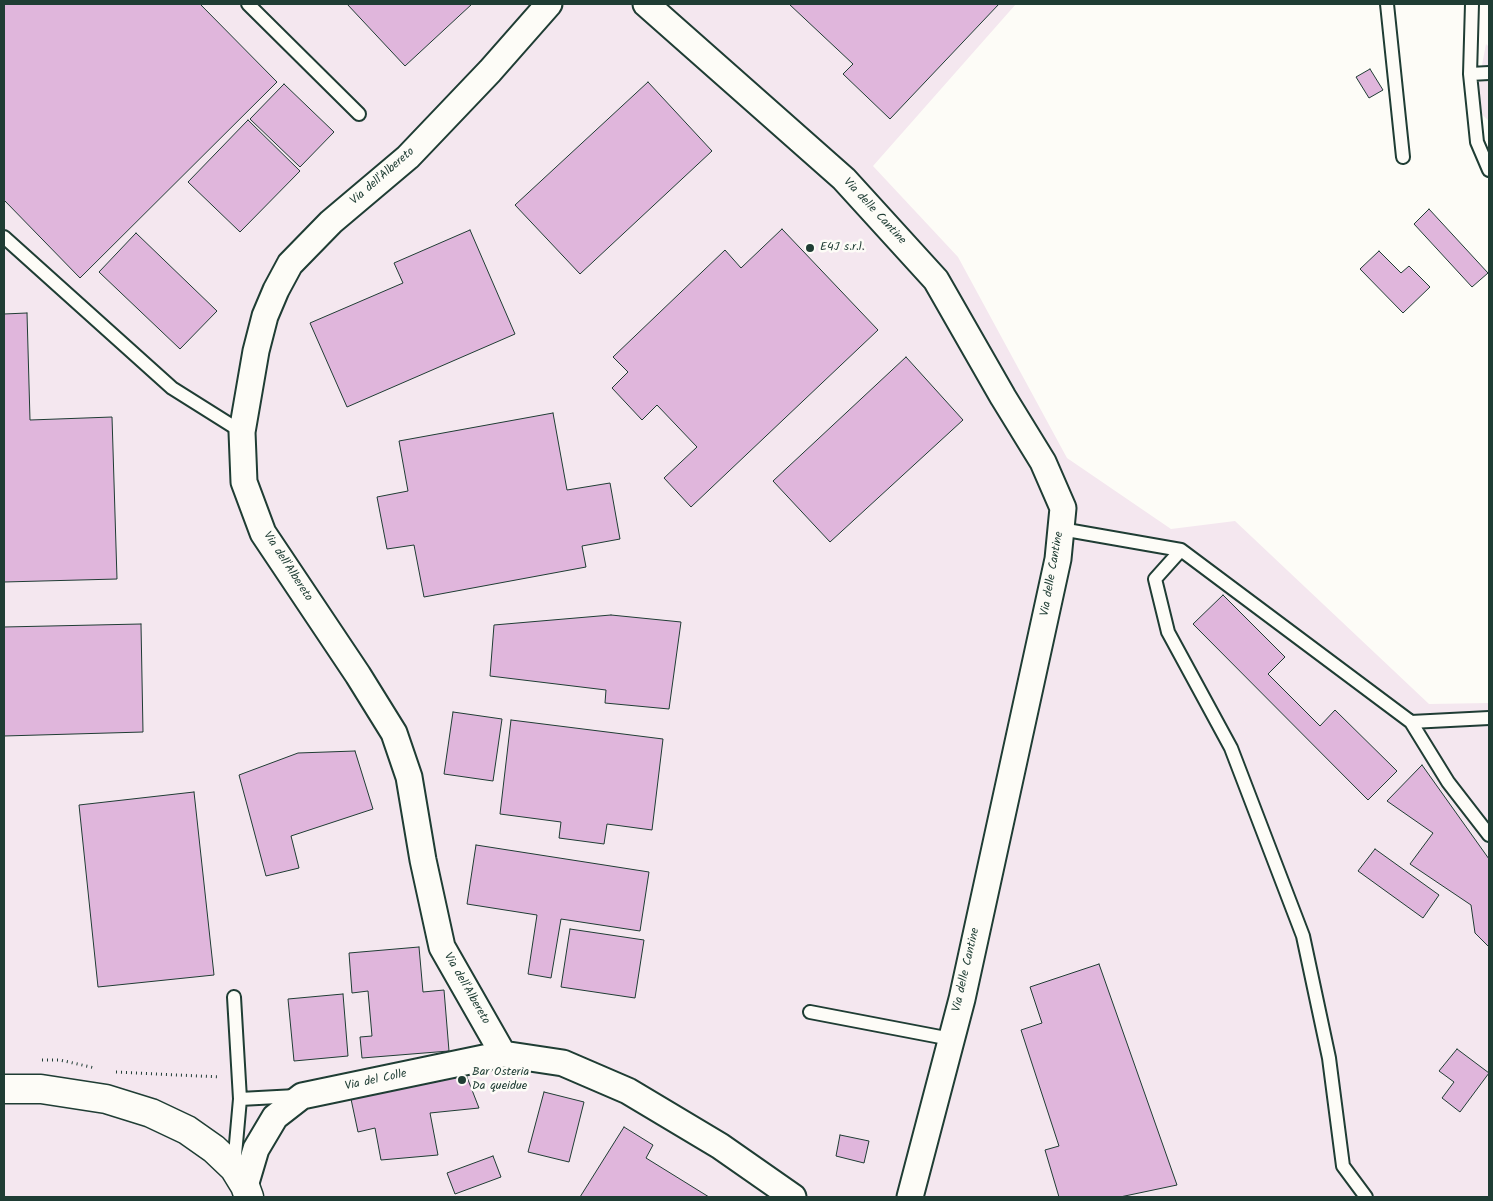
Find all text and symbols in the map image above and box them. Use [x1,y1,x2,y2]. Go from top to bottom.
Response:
street label: Via dell'Albereto [348,145,418,209]
street label: Via delle Cantine [840,176,908,248]
place label: E4J s.r.l. [820,241,865,255]
marker: E4J s.r.l. [804,242,816,254]
street label: Via dell'Albereto [259,529,315,605]
street label: Via delle Cantine [1038,531,1068,617]
street label: Via delle Cantine [950,927,984,1013]
street label: Via dell'Albereto [440,951,492,1027]
place label: Bar Osteria Da queidue [472,1066,529,1094]
street label: Via del Colle [344,1067,408,1095]
marker: Bar Osteria Da queidue [456,1074,468,1086]

